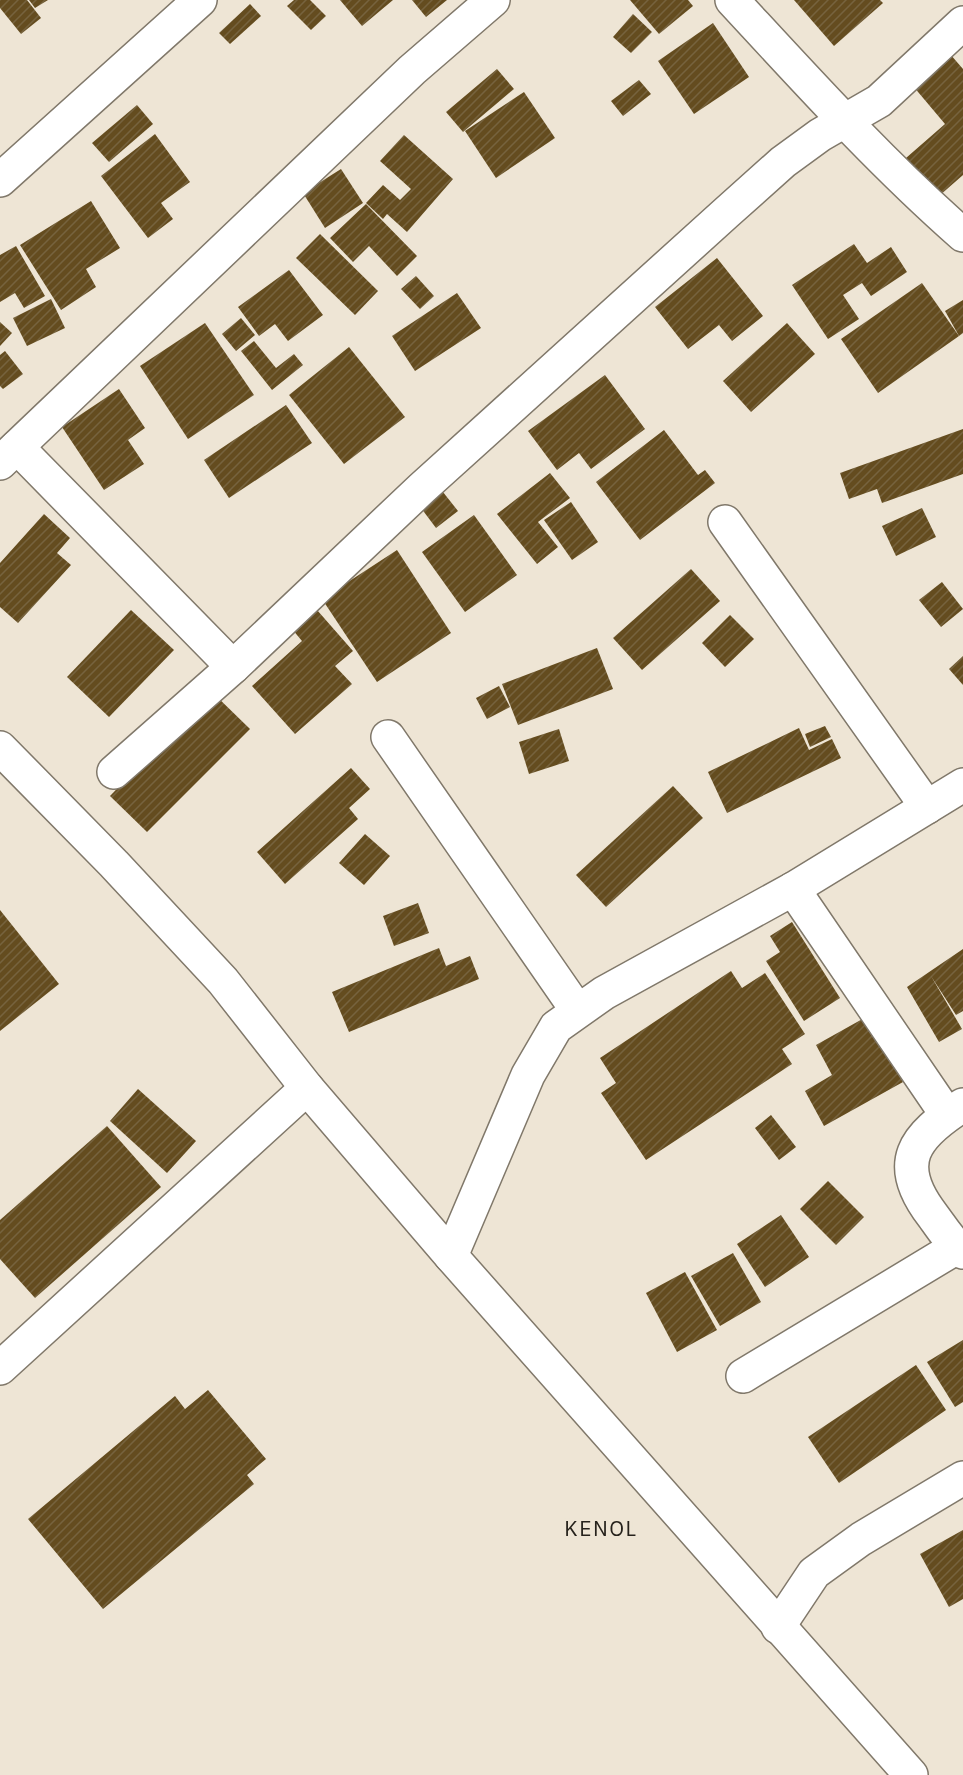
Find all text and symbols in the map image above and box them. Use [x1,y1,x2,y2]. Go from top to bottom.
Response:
district label: KENOL [564,1514,638,1542]

